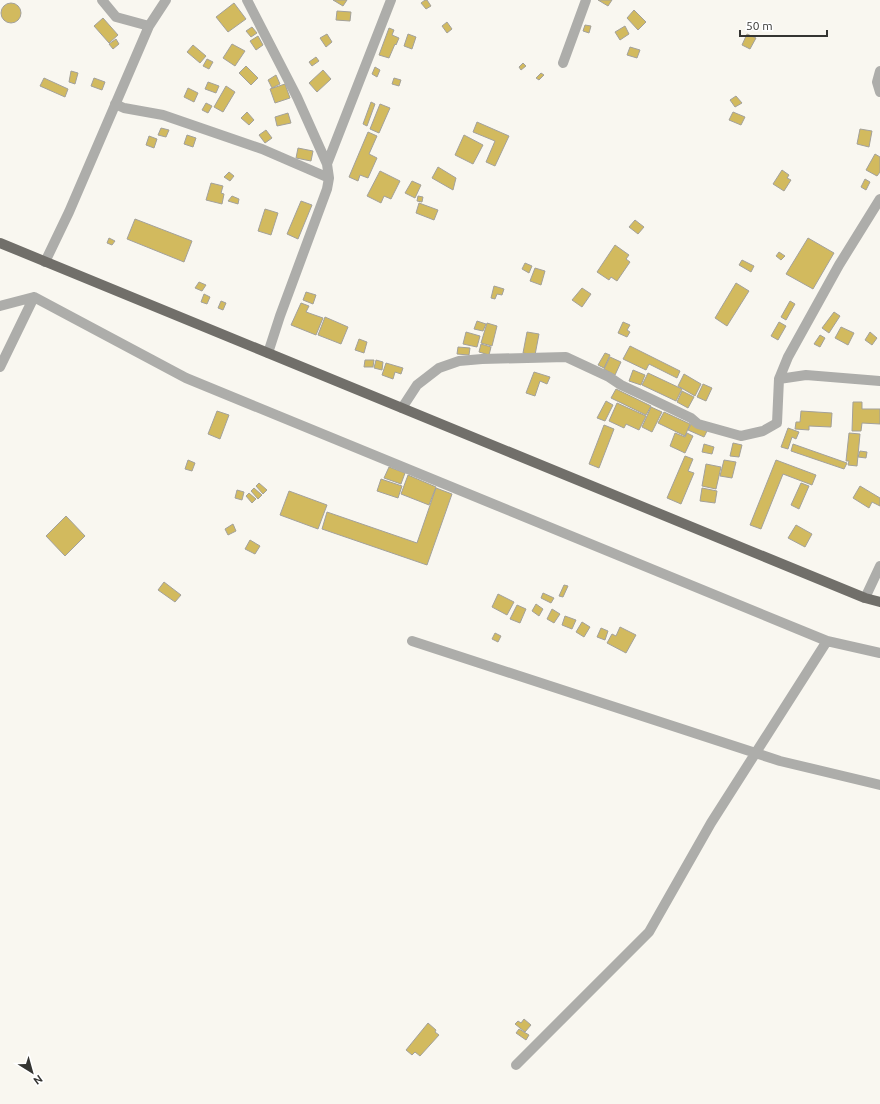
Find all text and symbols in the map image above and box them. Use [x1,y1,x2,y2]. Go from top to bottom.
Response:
scale bar [740,12,827,38]
text: 50 m [746,19,773,32]
north arrow [12,1052,52,1092]
text: N [31,1073,45,1087]

